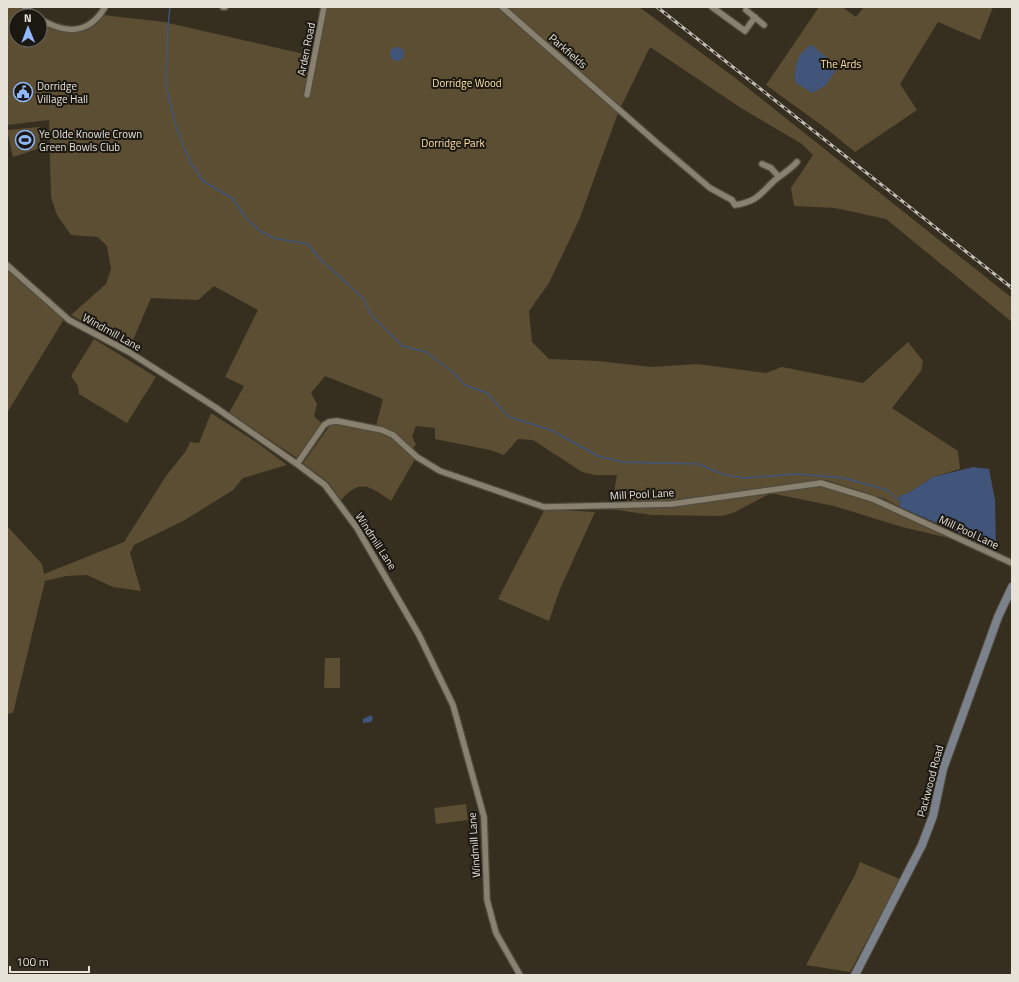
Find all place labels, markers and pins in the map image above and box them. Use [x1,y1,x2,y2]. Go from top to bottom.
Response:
place label: Dorridge Village Hall [37,78,88,107]
public building icon: Dorridge Village Hall [12,81,34,103]
place label: Ye Olde Knowle Crown Green Bowls Club [39,126,142,155]
sports icon: Ye Olde Knowle Crown Green Bowls Club [14,129,36,151]

